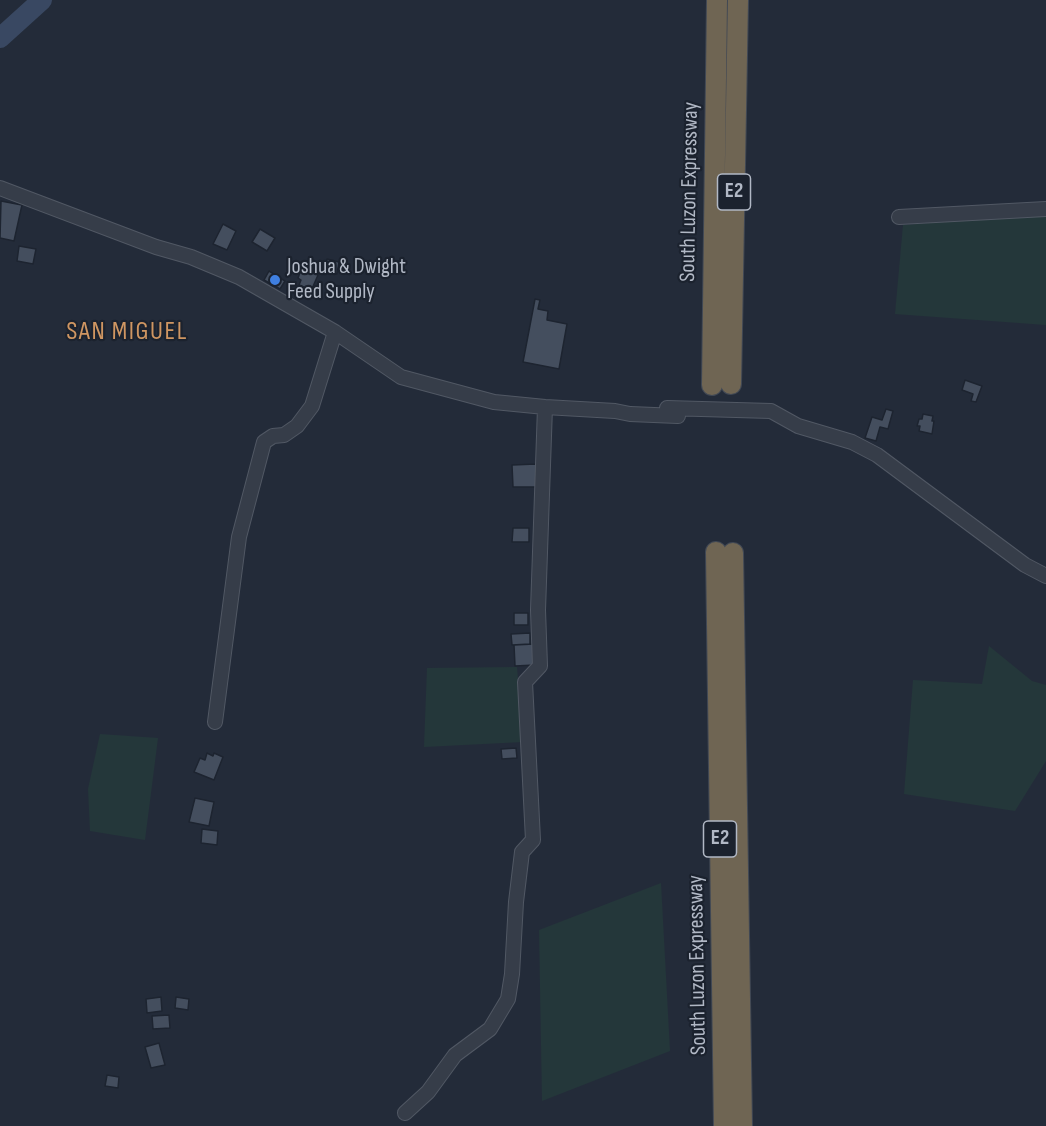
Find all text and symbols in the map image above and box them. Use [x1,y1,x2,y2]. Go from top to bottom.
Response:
street label: South Luzon Expressway [675,102,705,282]
road number: E2 [718,174,750,210]
place label: Joshua & Dwight Feed Supply [287,254,406,306]
marker: Joshua & Dwight Feed Supply [268,273,282,287]
district label: SAN MIGUEL [66,316,188,348]
road number: E2 [704,821,736,857]
street label: South Luzon Expressway [683,875,713,1055]

